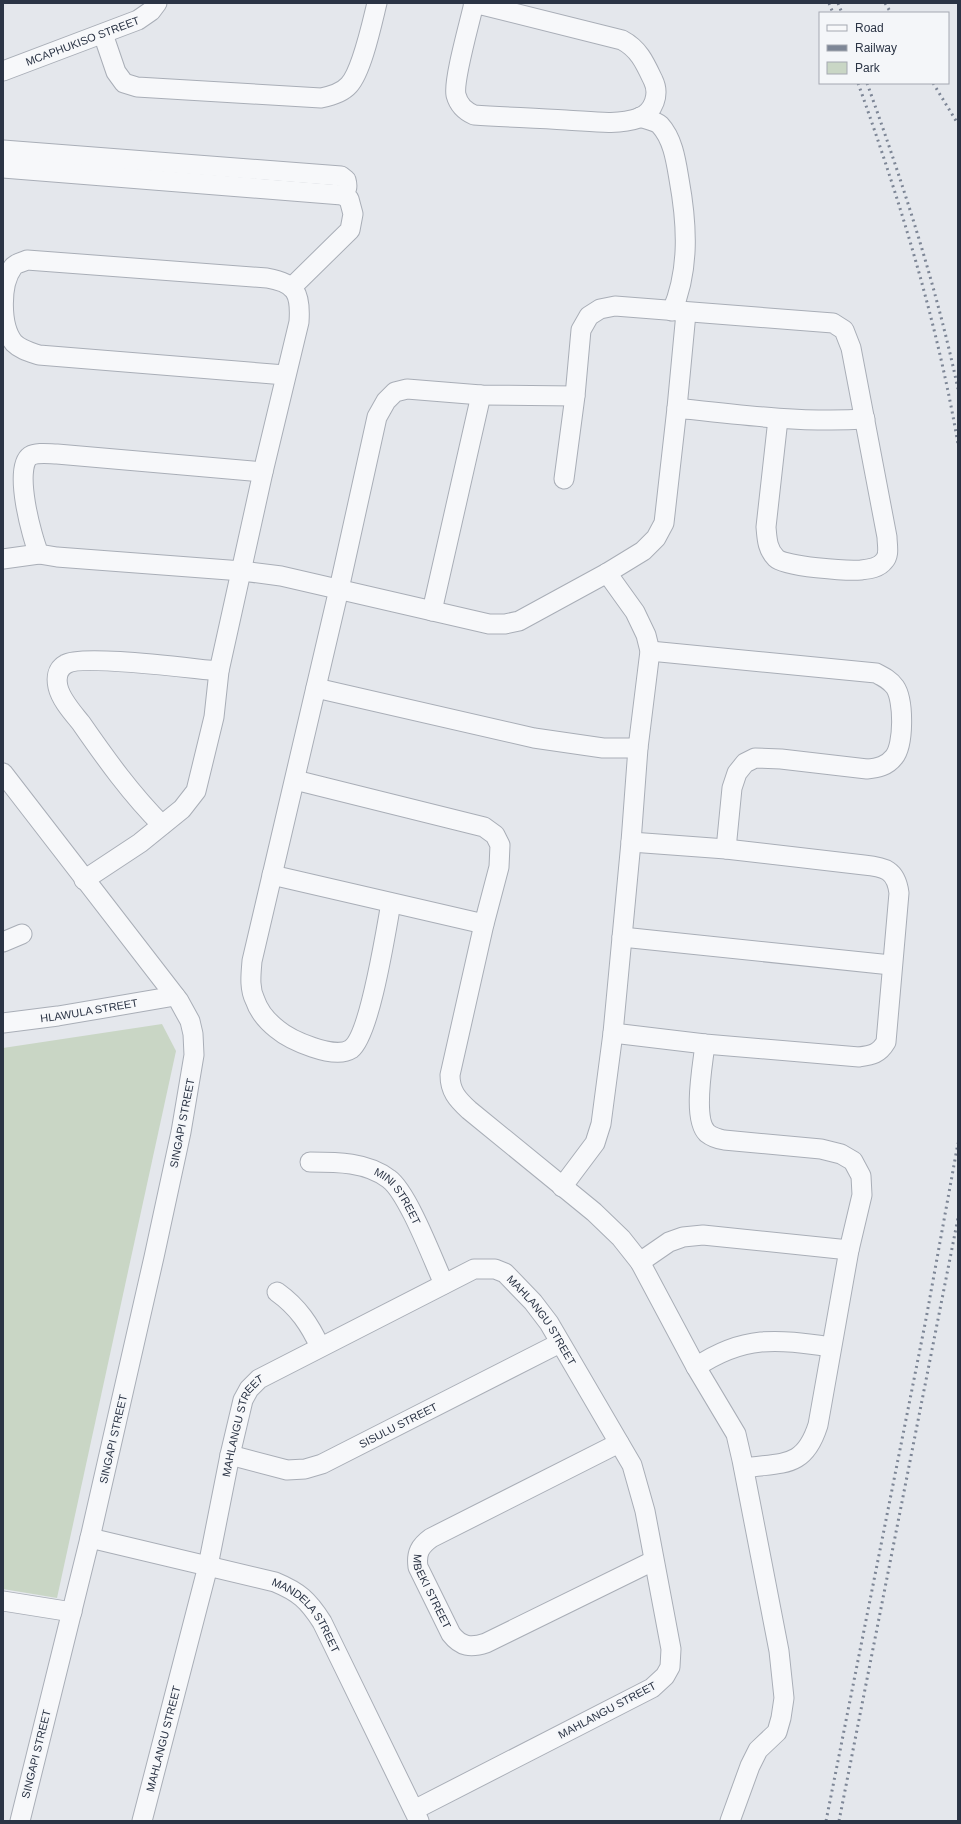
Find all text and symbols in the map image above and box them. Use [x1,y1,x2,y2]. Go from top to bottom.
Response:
legend [819,12,949,84]
street label: MCAPHUKISO STREET [24,14,141,68]
text: Road [855,21,884,35]
text: Railway [855,41,897,55]
text: Park [855,61,881,75]
street label: HLAWULA STREET [40,996,139,1024]
street label: SINGAPI STREET [167,1077,197,1169]
street label: MINI STREET [372,1165,423,1227]
street label: MAHLANGU STREET [505,1273,578,1367]
street label: MAHLANGU STREET [220,1372,265,1478]
street label: SINGAPI STREET [97,1393,129,1485]
street label: SISULU STREET [357,1400,439,1450]
street label: MBEKI STREET [411,1554,453,1631]
street label: MANDELA STREET [270,1575,342,1655]
street label: MAHLANGU STREET [556,1679,658,1741]
street label: MAHLANGU STREET [144,1684,183,1793]
street label: SINGAPI STREET [19,1708,53,1800]

